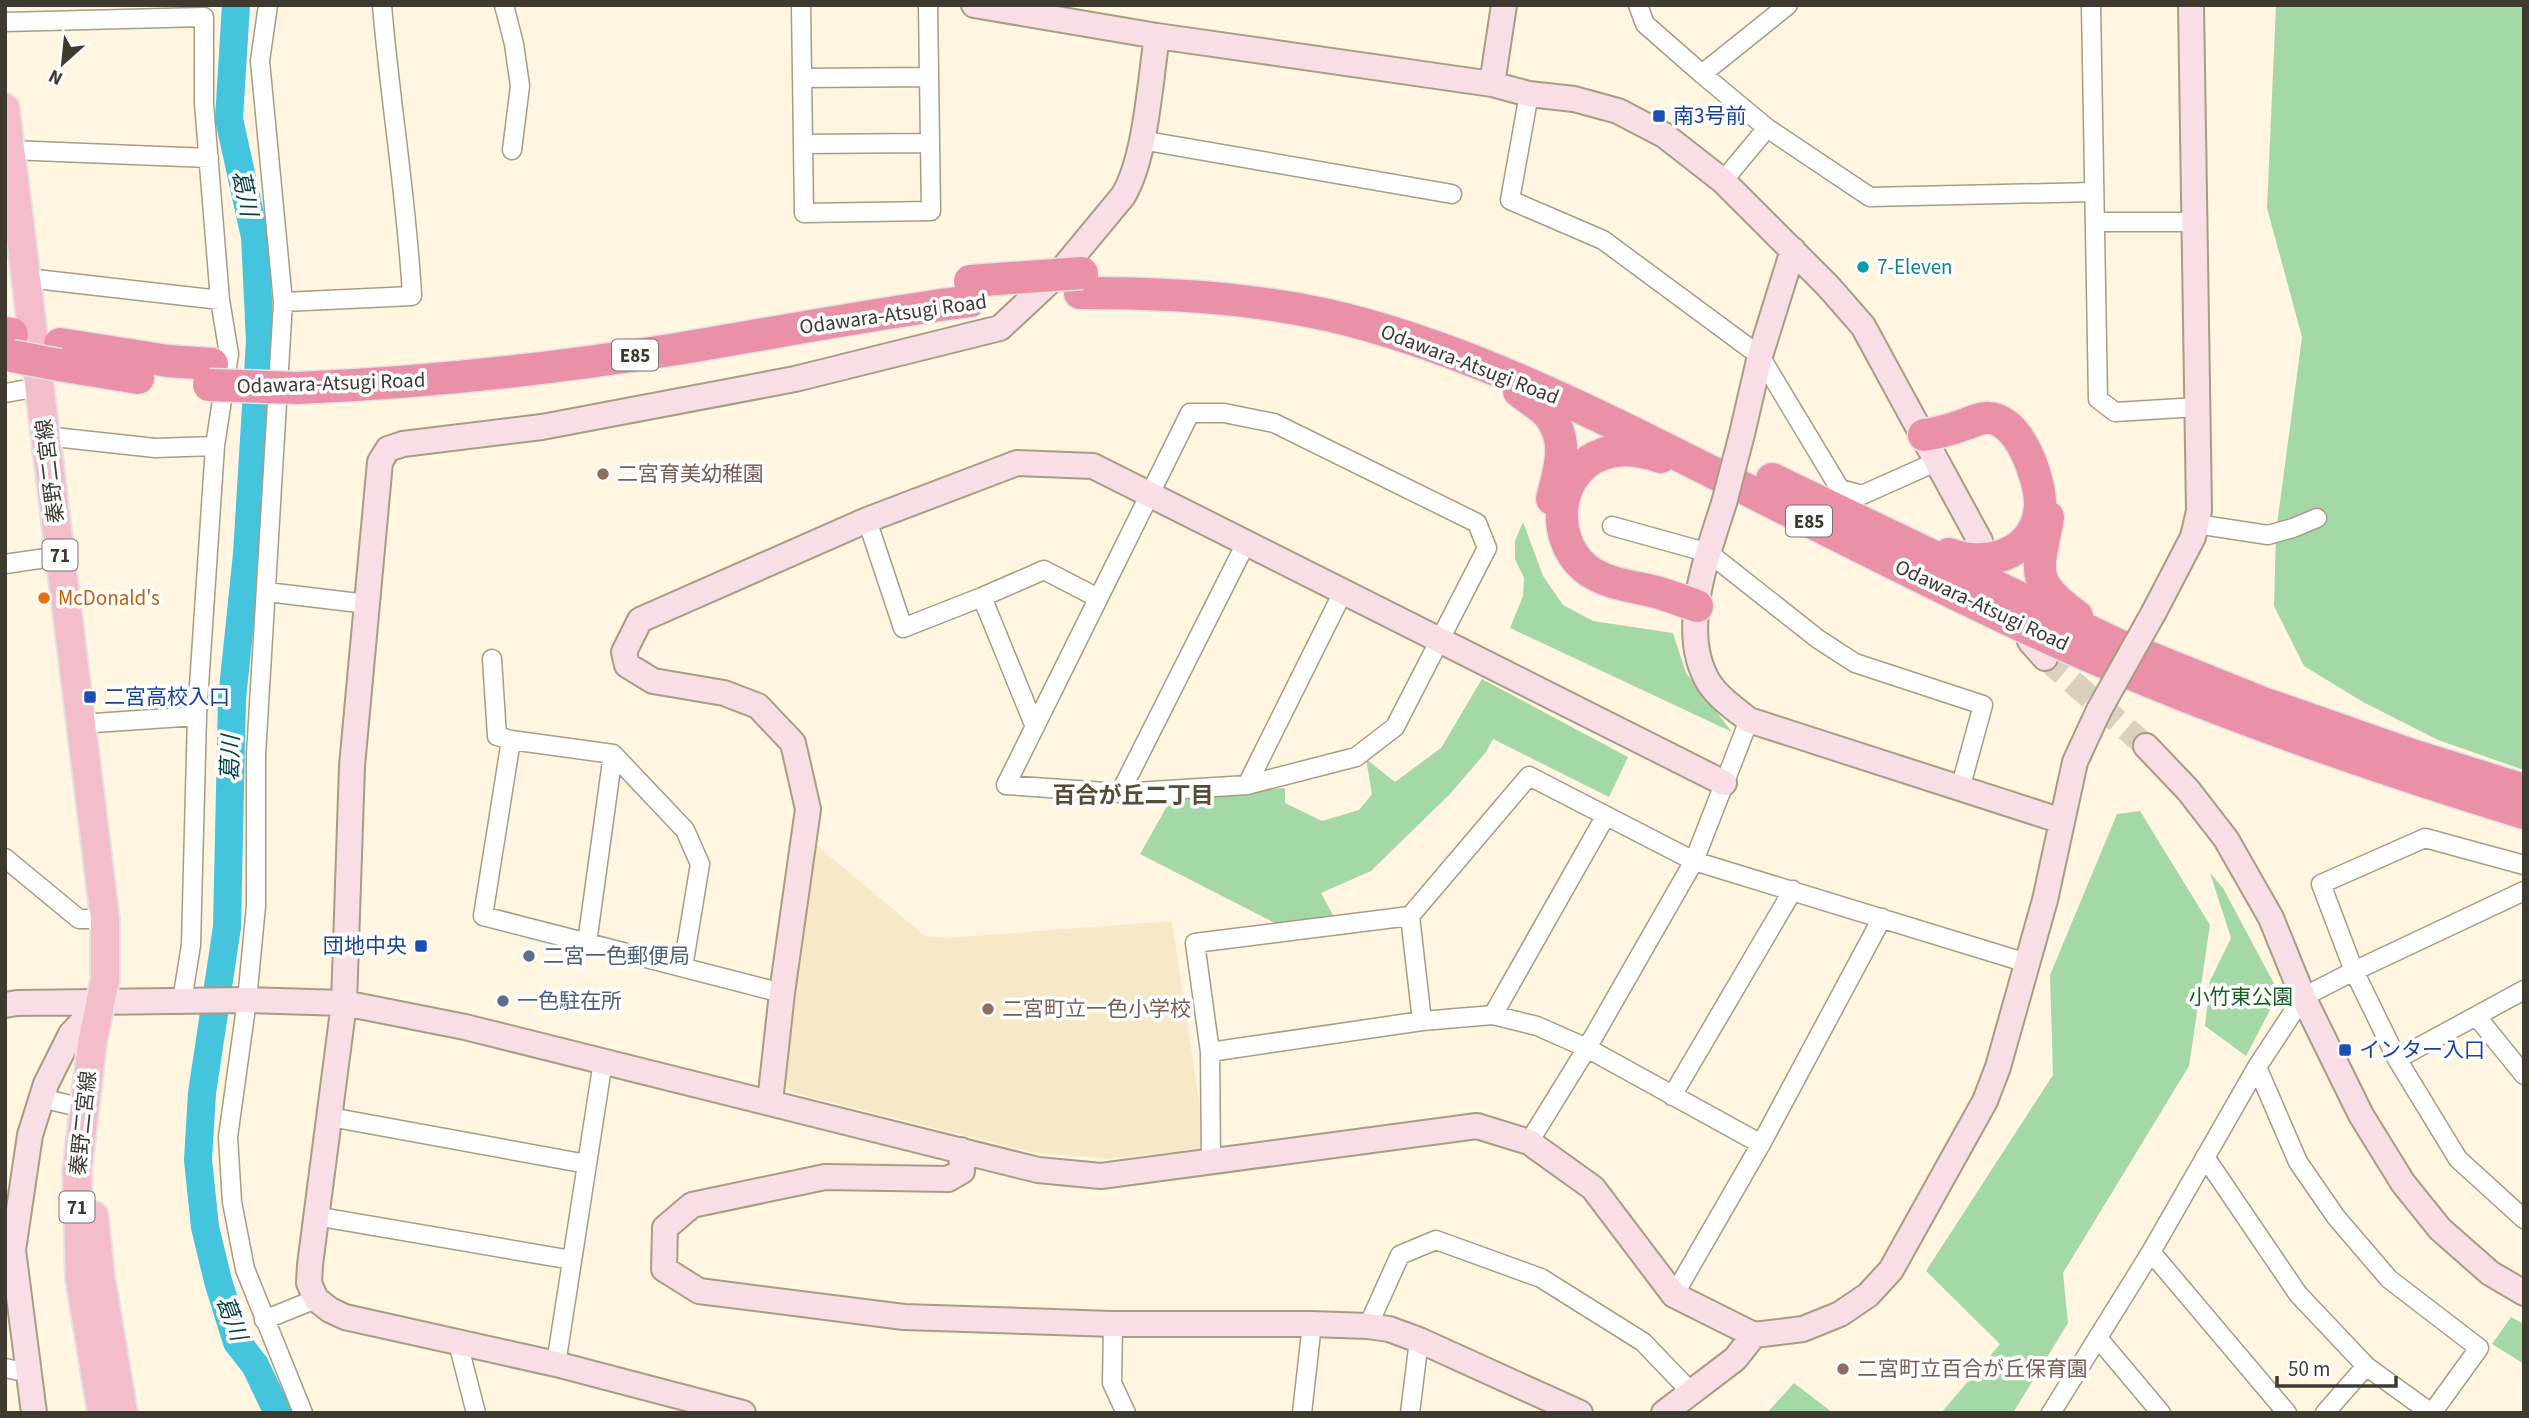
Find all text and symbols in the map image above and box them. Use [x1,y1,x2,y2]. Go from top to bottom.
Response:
north arrow [28,28,98,98]
text: N [44,62,68,92]
place label: 南3号前 [1673,101,1746,131]
marker: 南3号前 [1651,108,1667,124]
water label: 葛川 [224,167,266,222]
place label: 7-Eleven [1877,252,1953,282]
marker: 7-Eleven [1855,259,1871,275]
street label: Odawara-Atsugi Road [797,286,989,342]
street label: Odawara-Atsugi Road [1376,316,1564,412]
road number: E85 [612,340,658,370]
street label: Odawara-Atsugi Road [236,365,426,401]
street label: 秦野二宮線 [29,417,71,525]
place label: 二宮育美幼稚園 [617,459,764,489]
marker: 二宮育美幼稚園 [595,466,611,482]
road number: E85 [1786,506,1832,536]
road number: 71 [42,540,78,570]
street label: Odawara-Atsugi Road [1890,552,2074,658]
place label: McDonald's [58,583,160,613]
marker: McDonald's [36,590,52,606]
place label: 二宮高校入口 [104,682,230,712]
marker: 二宮高校入口 [82,689,98,705]
water label: 葛川 [214,732,247,781]
district label: 百合が丘二丁目 [1053,779,1214,812]
place label: 団地中央 [323,931,407,961]
marker: 団地中央 [413,938,429,954]
place label: 二宮一色郵便局 [543,941,690,971]
marker: 二宮一色郵便局 [521,948,537,964]
park label: 小竹東公園 [2189,982,2294,1012]
place label: 一色駐在所 [517,986,622,1016]
marker: 一色駐在所 [495,993,511,1009]
place label: 二宮町立一色小学校 [1002,994,1191,1024]
marker: 二宮町立一色小学校 [980,1001,996,1017]
place label: インター入口 [2359,1035,2485,1065]
marker: インター入口 [2337,1042,2353,1058]
street label: 秦野二宮線 [63,1069,103,1177]
road number: 71 [60,1191,94,1222]
water label: 葛川 [208,1291,256,1348]
scale bar [2277,1344,2396,1388]
place label: 二宮町立百合が丘保育園 [1857,1354,2088,1384]
text: 50 m [2288,1354,2330,1384]
marker: 二宮町立百合が丘保育園 [1835,1361,1851,1377]

